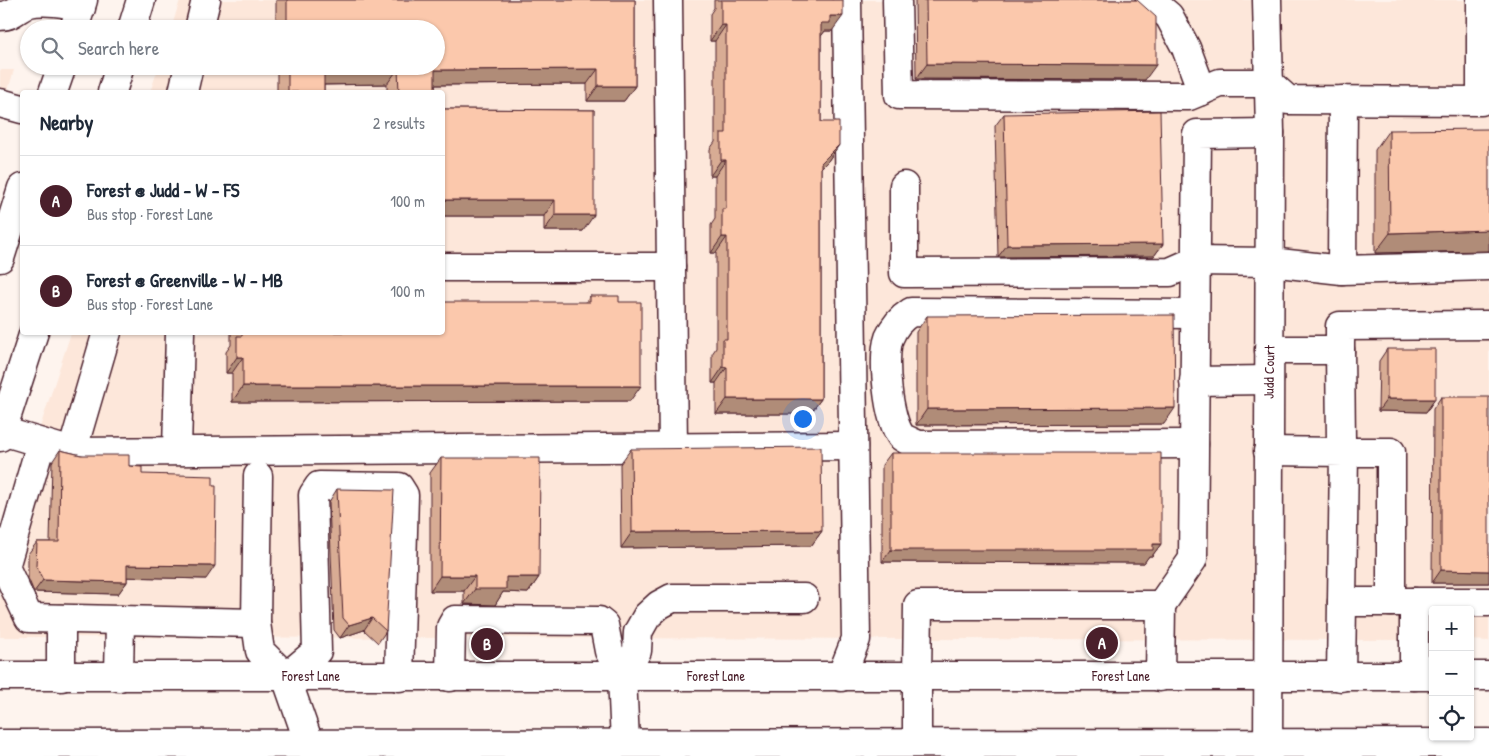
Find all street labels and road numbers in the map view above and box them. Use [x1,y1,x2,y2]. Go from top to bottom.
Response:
street label: Judd Court [1259,345,1278,399]
street label: Forest Lane [281,666,340,685]
street label: Forest Lane [686,666,745,685]
street label: Forest Lane [1091,666,1150,685]

